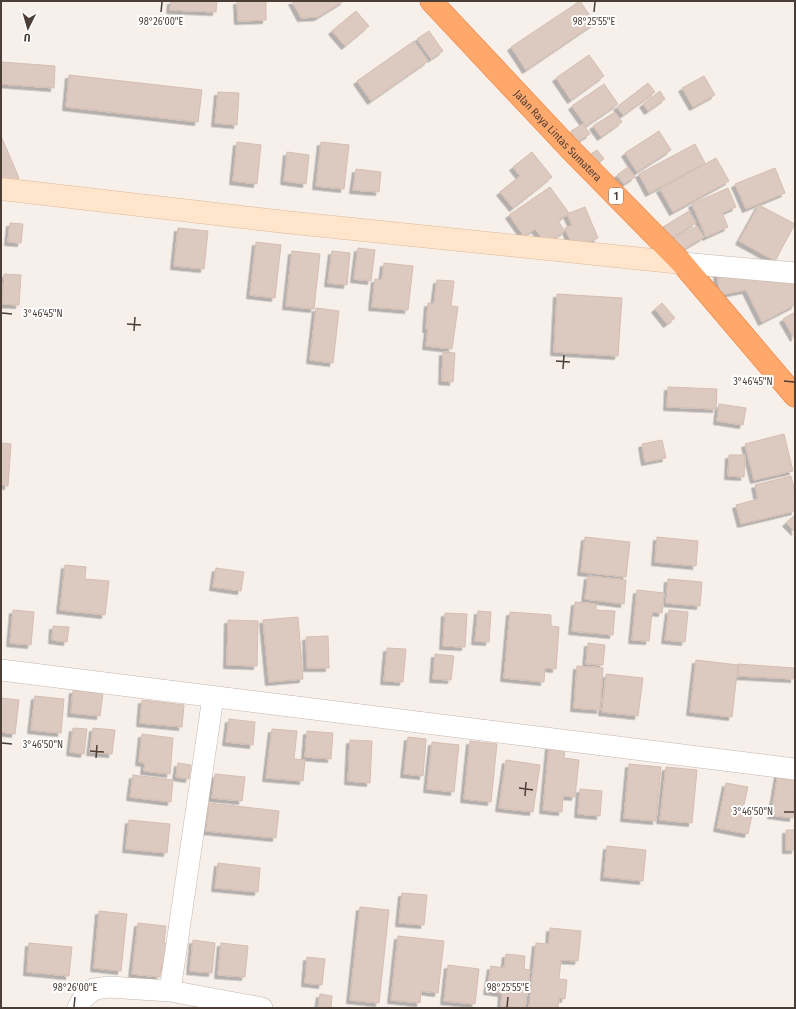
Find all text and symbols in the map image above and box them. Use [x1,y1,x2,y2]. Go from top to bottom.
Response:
north arrow [8,8,48,48]
text: 98°26'00"E [139,16,184,28]
text: 98°25'55"E [573,16,616,28]
text: U [23,31,31,44]
street label: Jalan Raya Lintas Sumatera [511,88,604,184]
road number: 1 [609,188,623,204]
text: 3°46'45"N [23,308,63,320]
text: 3°46'45"N [733,376,773,388]
text: 3°46'50"N [23,739,63,751]
text: 3°46'50"N [733,806,773,818]
text: 98°26'00"E [53,982,98,994]
text: 98°25'55"E [487,982,530,994]

